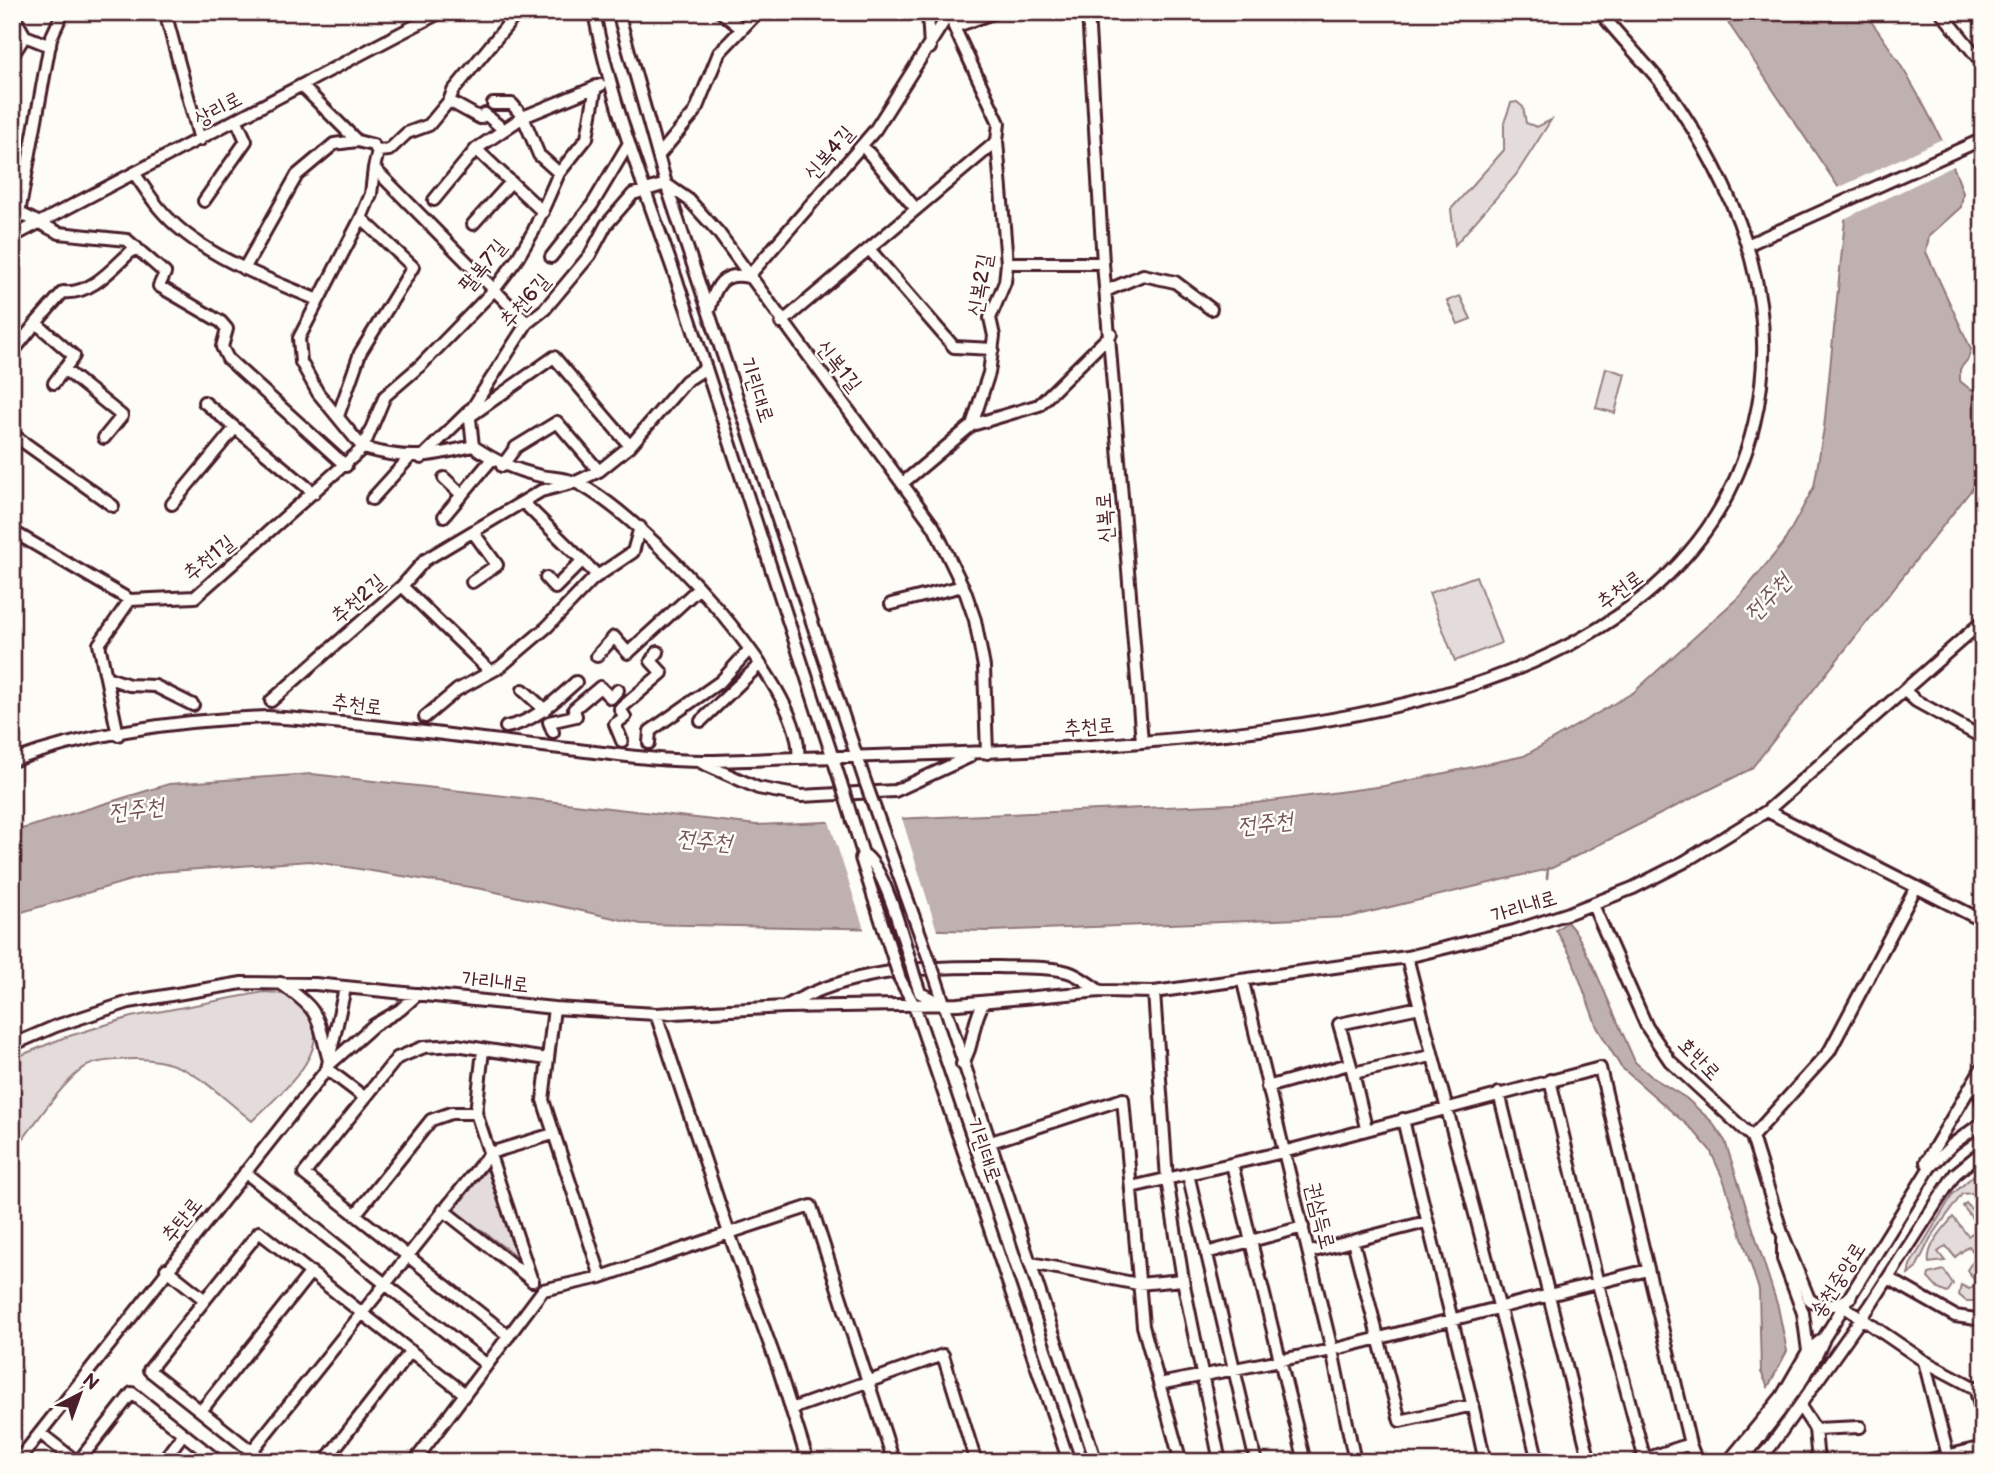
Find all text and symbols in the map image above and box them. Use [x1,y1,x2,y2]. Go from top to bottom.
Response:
street label: 상리로 [190,86,246,132]
street label: 신복4길 [799,121,859,185]
street label: 팔복7길 [454,234,512,298]
street label: 신복2길 [962,252,998,318]
street label: 추천6길 [495,269,555,333]
street label: 신복1길 [811,335,867,397]
street label: 기린대로 [735,354,779,426]
street label: 신복로 [1091,492,1119,544]
street label: 추천1길 [178,530,240,586]
street label: 추천로 [1592,565,1648,615]
water label: 전주천 [1739,566,1799,628]
street label: 추천2길 [326,569,390,629]
street label: 추천로 [330,690,384,720]
street label: 추천로 [1063,713,1115,741]
water label: 전주천 [107,792,168,828]
water label: 전주천 [1236,806,1297,841]
water label: 전주천 [675,825,735,858]
street label: 가리내로 [1488,885,1560,929]
street label: 가리내로 [460,966,530,998]
street label: 호반로 [1672,1032,1726,1086]
street label: 기린대로 [961,1114,1007,1186]
street label: 권삼득로 [1300,1180,1340,1252]
street label: 추탄로 [156,1192,208,1248]
street label: 송천중앙로 [1805,1238,1871,1322]
north arrow [46,1358,116,1428]
text: N [77,1369,103,1396]

